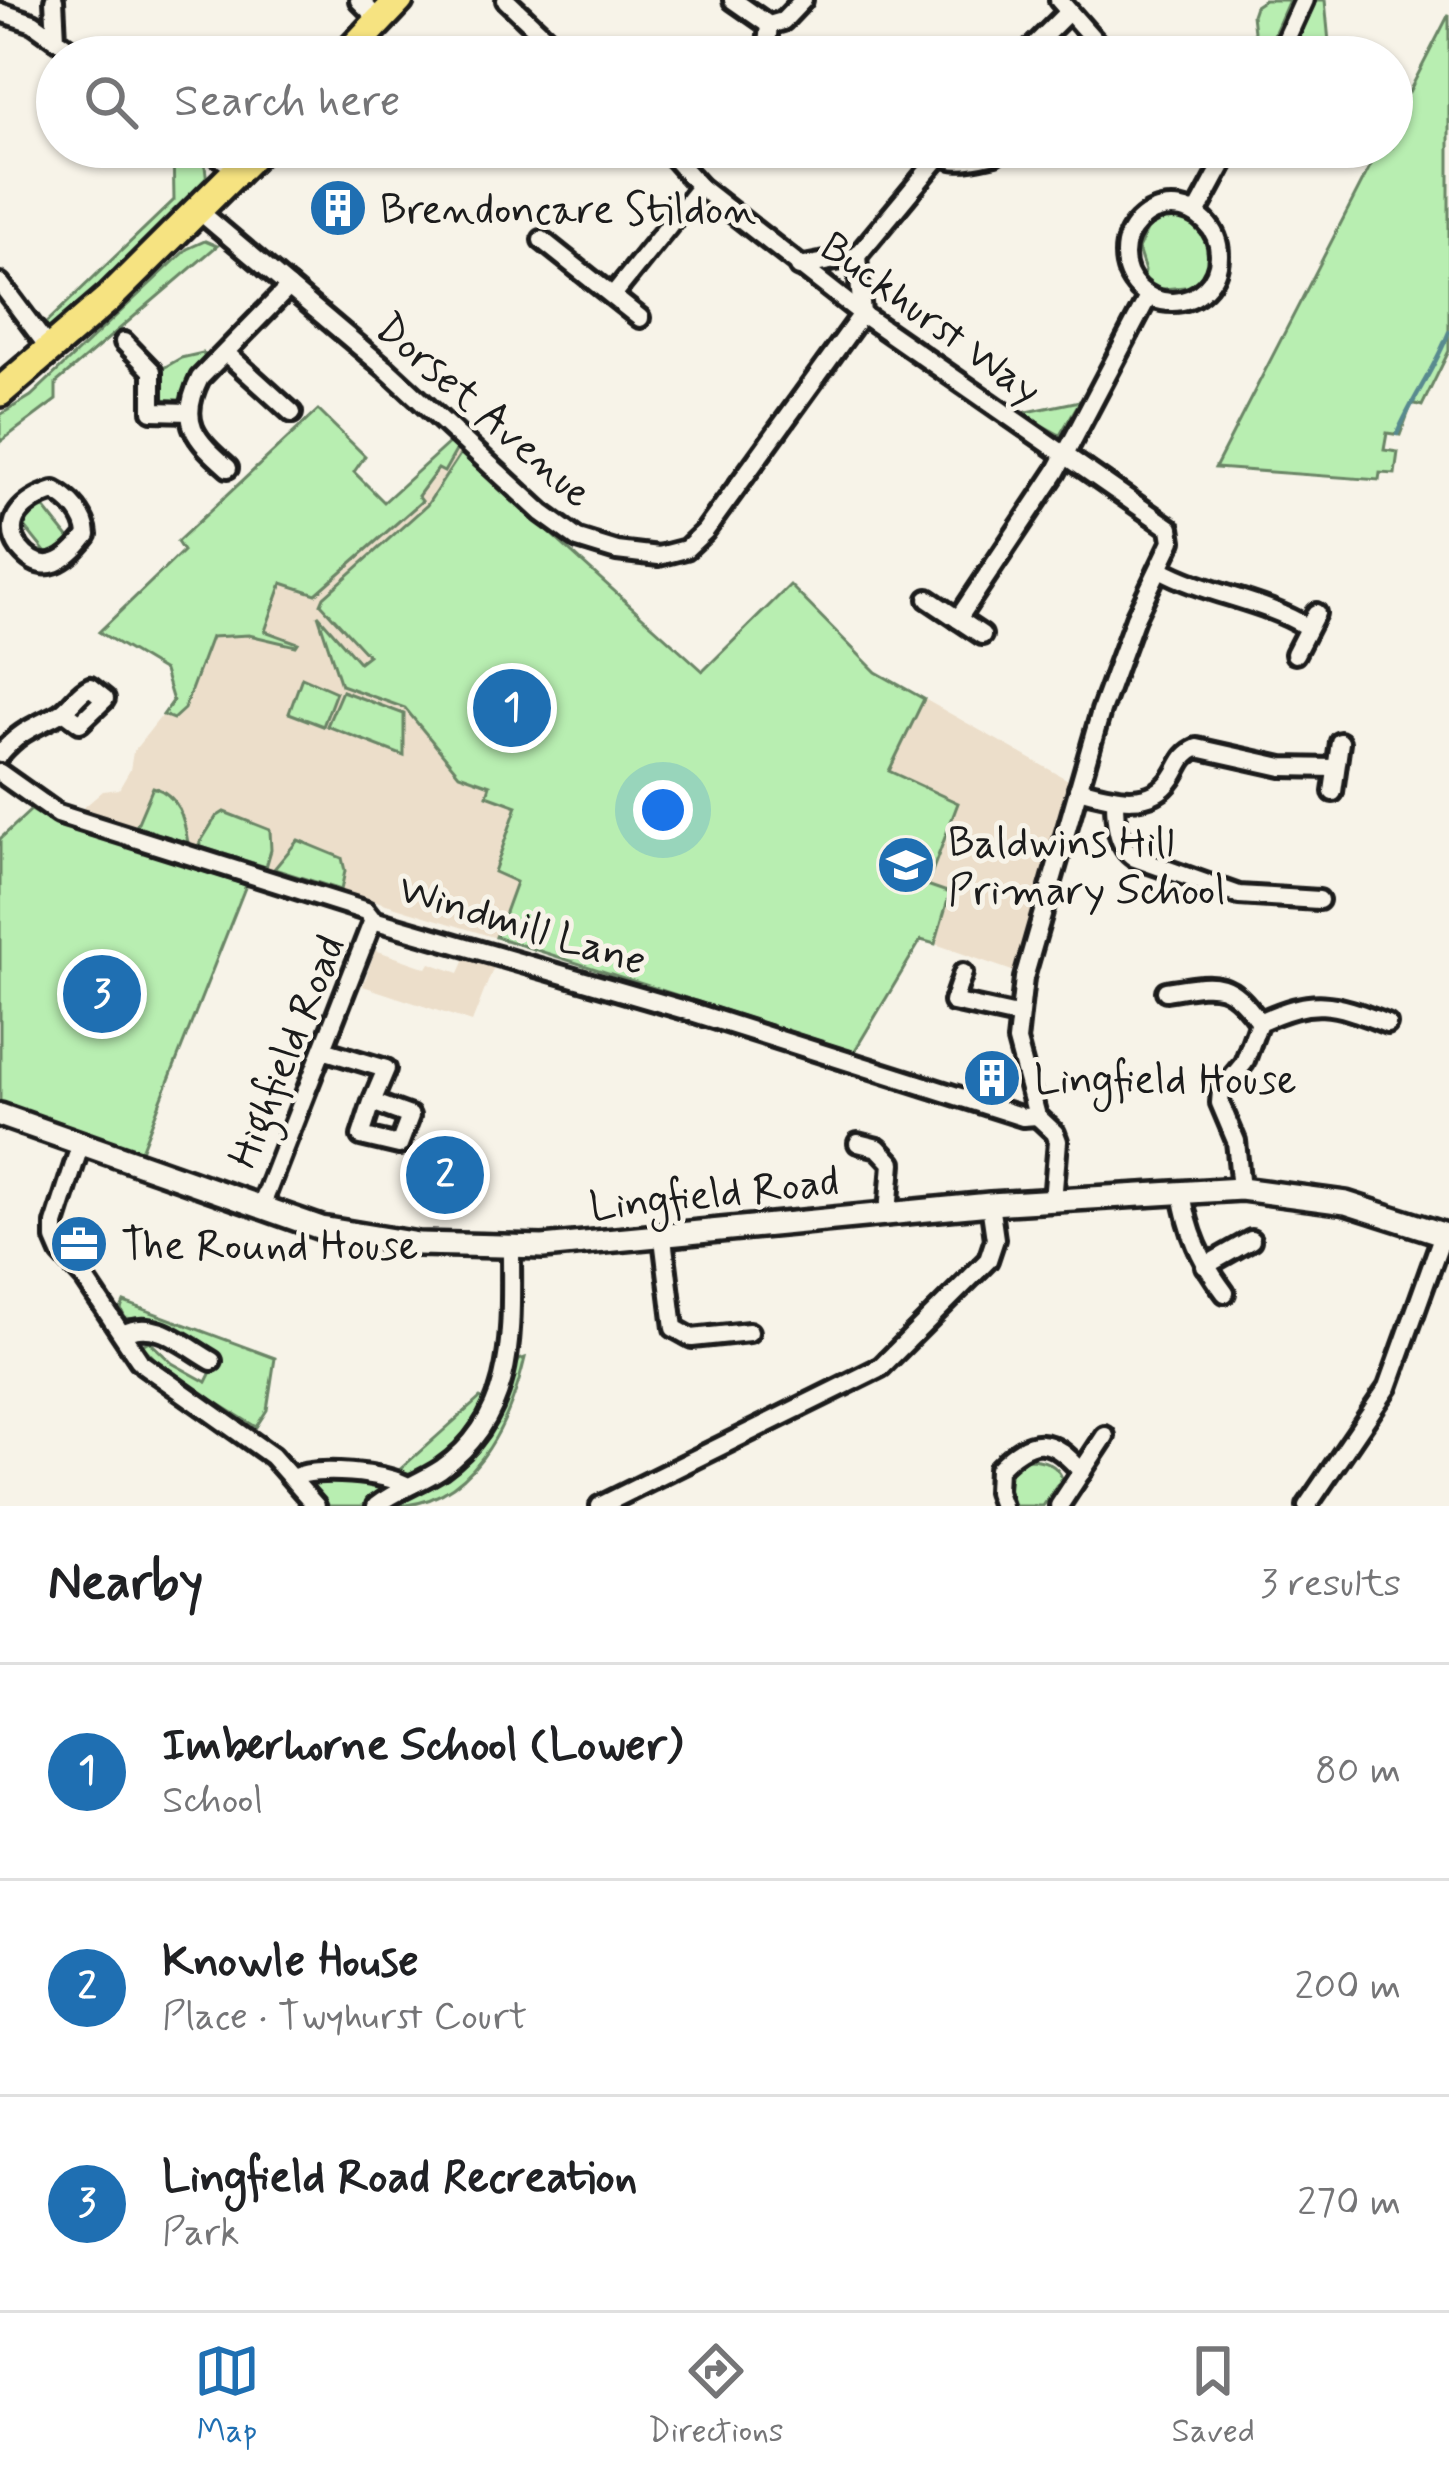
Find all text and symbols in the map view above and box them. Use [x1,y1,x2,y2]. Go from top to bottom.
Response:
search box [36,36,1413,168]
icon: search [78,69,144,135]
text: Search here [174,73,401,132]
building icon: Brendoncare Stildon [307,177,369,239]
place label: Brendoncare Stildon [380,184,756,239]
street label: Buckhurst Way [808,221,1052,419]
street label: Dorset Avenue [362,302,603,521]
pin: 1 [473,663,551,753]
your location [633,780,693,840]
place label: Baldwins Hill Primary School [948,817,1226,920]
school or university icon: Baldwins Hill Primary School [875,834,937,896]
street label: Windmill Lane [391,863,653,990]
street label: Highfield Road [217,928,364,1178]
pin: 3 [63,949,141,1039]
building icon: Lingfield House [961,1047,1023,1109]
place label: Lingfield House [1034,1054,1297,1112]
pin: 2 [406,1130,484,1220]
street label: Lingfield Road [587,1155,842,1239]
office icon: The Round House [48,1213,110,1275]
place label: The Round House [121,1220,419,1275]
text: Nearby [48,1551,203,1617]
text: 3 results [1260,1559,1401,1610]
text: Imberhorne School (Lower) [162,1717,683,1776]
text: 1 [78,1746,96,1797]
text: 80 m [1315,1746,1401,1797]
text: School [162,1776,263,1827]
text: Knowle House [162,1933,419,1992]
text: 2 [77,1962,97,2013]
text: 200 m [1295,1962,1401,2013]
text: Place · Twyhurst Court [162,1992,527,2043]
text: Lingfield Road Recreation [162,2149,637,2208]
text: 3 [78,2178,96,2229]
text: 270 m [1297,2178,1401,2229]
text: Park [162,2208,240,2259]
tab: Map [194,2338,260,2454]
tab: Directions [648,2338,784,2454]
tab: Saved [1172,2338,1255,2454]

